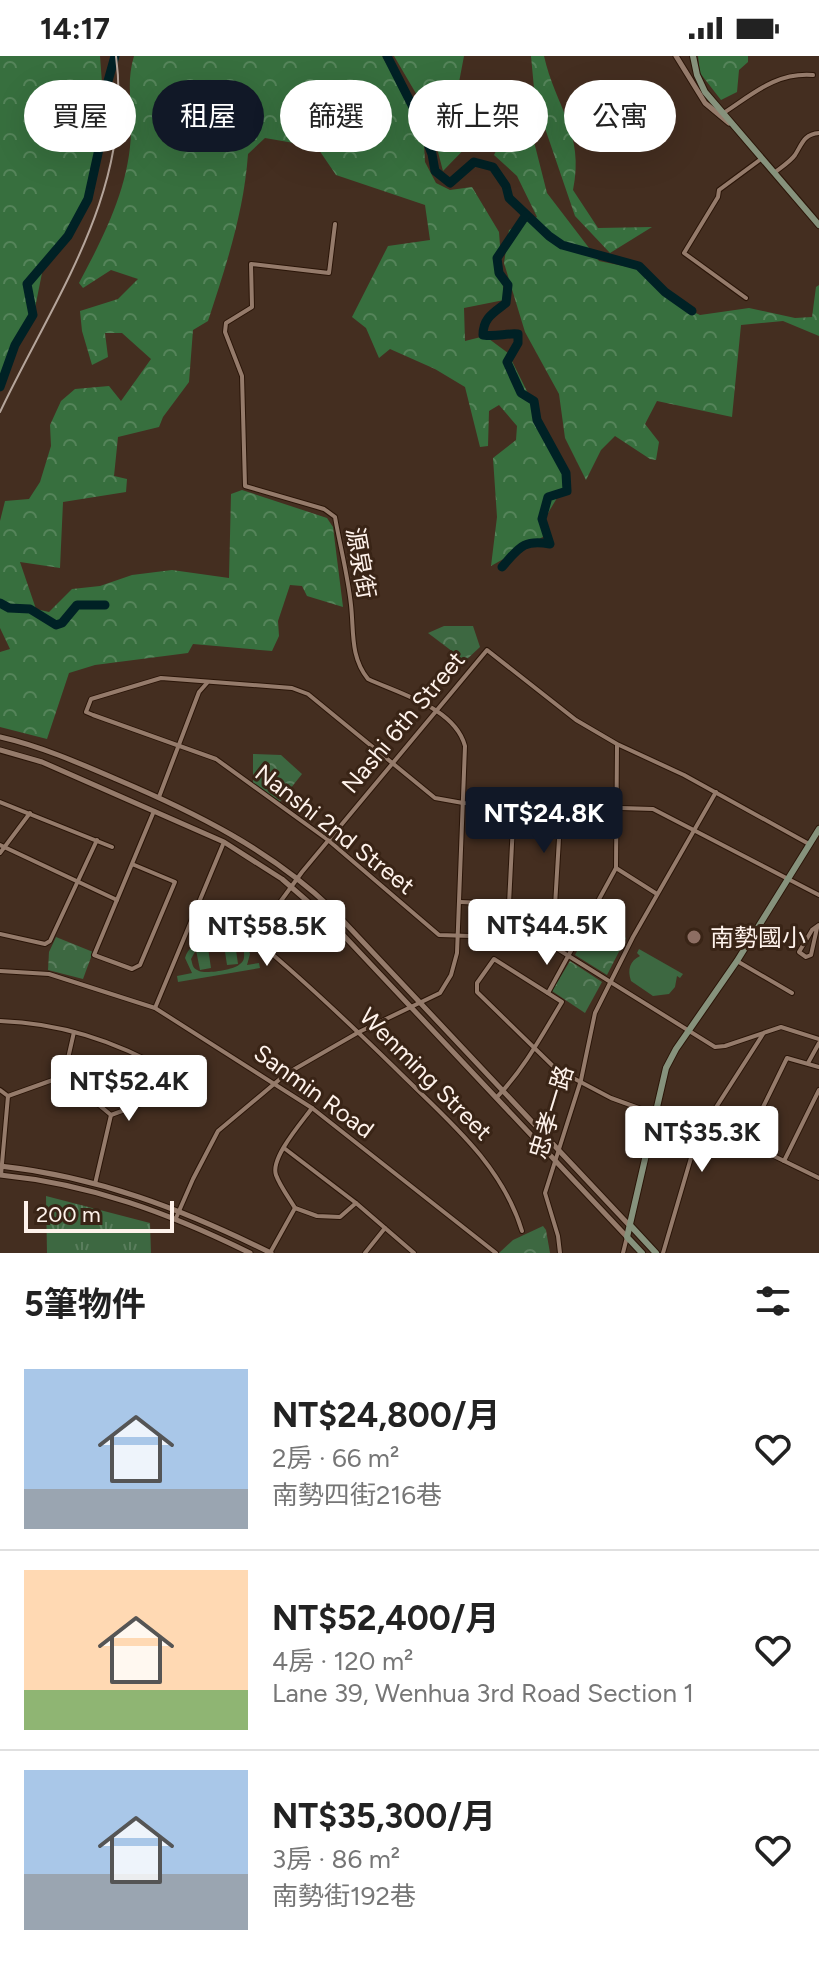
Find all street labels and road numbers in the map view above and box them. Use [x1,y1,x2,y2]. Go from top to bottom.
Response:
street label: 源泉街 [340,525,382,601]
street label: Nashi 6th Street [335,645,471,799]
street label: Nanshi 2nd Street [250,758,420,900]
street label: Wenming Street [354,1002,498,1146]
street label: Sanmin Road [248,1038,380,1144]
street label: 忠孝一路 [523,1062,579,1162]

